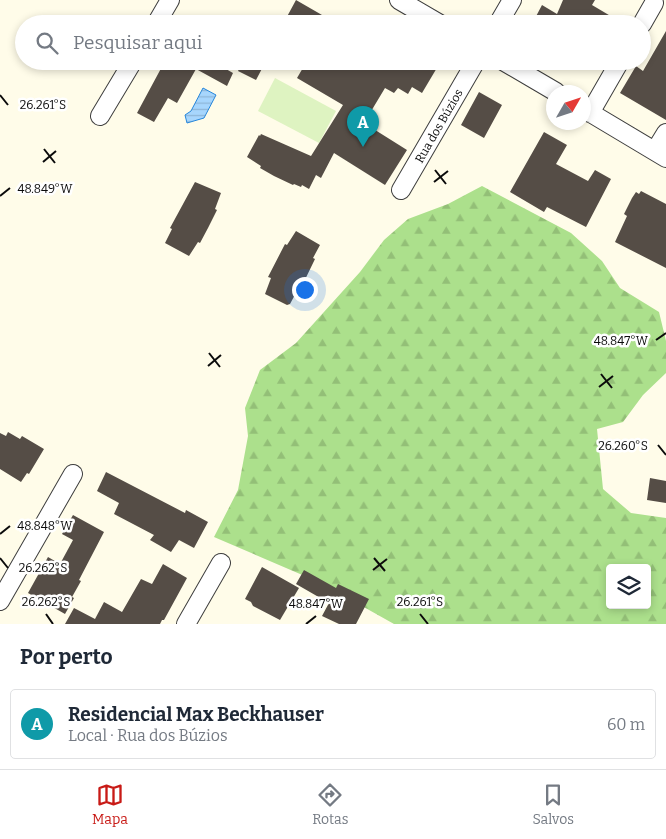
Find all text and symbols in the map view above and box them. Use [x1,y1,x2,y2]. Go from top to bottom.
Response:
search box [15,15,651,70]
icon: search [33,29,61,57]
text: Pesquisar aqui [73,31,202,54]
north arrow [546,85,591,130]
street label: Rua dos Búzios [412,86,466,165]
text: 26.261°S [20,98,66,112]
pin: A [347,106,379,147]
text: 48.849°W [18,182,73,196]
your location [292,277,318,303]
text: 48.847°W [594,334,649,348]
text: 26.260°S [598,439,648,453]
text: 48.848°W [17,519,73,533]
text: 26.262°S [19,561,67,575]
map controls [606,564,651,609]
button: layers [606,564,651,609]
text: 26.262°S [22,595,70,609]
text: 26.261°S [397,595,443,609]
text: 48.847°W [289,597,344,611]
text: Por perto [20,644,113,670]
text: Residencial Max Beckhauser [68,703,324,726]
text: A [31,715,43,734]
text: 60 m [607,715,645,734]
text: Local · Rua dos Búzios [68,726,228,745]
tab: Mapa [92,781,128,828]
tab: Rotas [312,781,348,828]
tab: Salvos [533,781,574,828]

